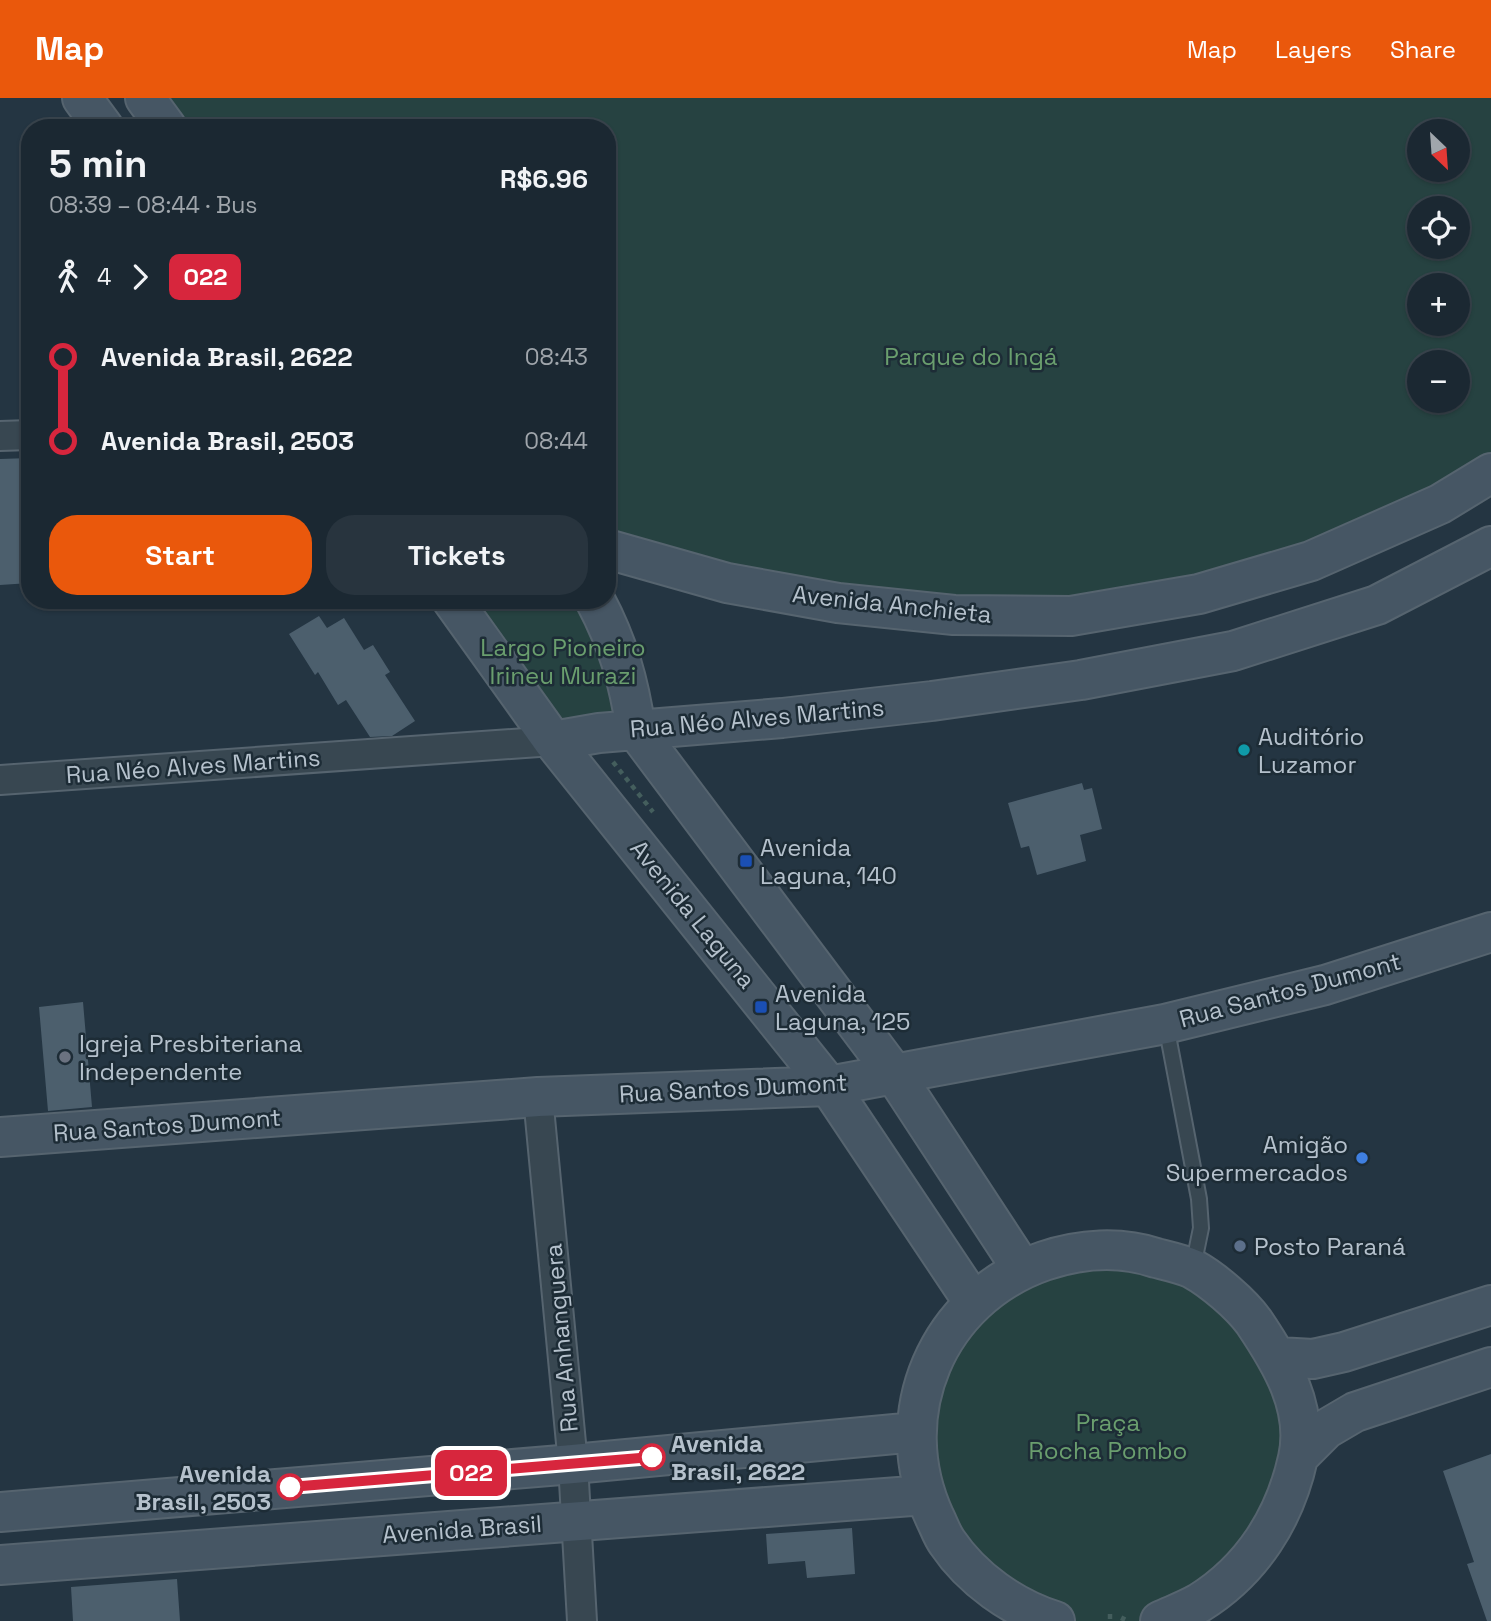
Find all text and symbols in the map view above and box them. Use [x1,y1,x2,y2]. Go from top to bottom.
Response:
text: Map [35,28,104,70]
text: Map [1187,34,1237,65]
text: Layers [1275,34,1352,65]
text: Share [1390,34,1456,65]
north arrow [1407,119,1470,182]
map controls [1407,119,1470,413]
text: 5 min [49,140,147,188]
text: R$6.96 [500,162,588,196]
text: 08:39 – 08:44 · Bus [49,190,257,220]
button: locate [1407,196,1470,259]
icon: walk [49,258,87,296]
icon: forward [121,258,159,296]
text: 022 [183,261,227,292]
text: 4 [97,262,111,292]
button: + [1407,273,1470,336]
text: Avenida Brasil, 2622 [101,340,353,374]
park label: Parque do Ingá [884,341,1058,372]
text: 08:43 [525,342,588,372]
button: − [1407,350,1470,413]
text: Avenida Brasil, 2503 [101,424,354,458]
text: 08:44 [524,426,588,456]
button: Start [49,515,312,595]
button: Tickets [326,515,588,595]
street label: Avenida Anchieta [791,578,993,630]
park label: Largo Pioneiro Irineu Murazi [480,632,646,691]
street label: Rua Néo Alves Martins [629,691,885,745]
place label: Auditório Luzamor [1258,721,1364,780]
street label: Rua Néo Alves Martins [65,742,321,790]
marker: Auditório Luzamor [1236,742,1252,758]
place label: Avenida Laguna, 140 [760,832,897,891]
street label: Avenida Laguna [624,833,763,995]
marker: Avenida Laguna, 140 [738,853,754,869]
street label: Rua Santos Dumont [1176,945,1404,1035]
place label: Avenida Laguna, 125 [775,978,910,1037]
marker: Avenida Laguna, 125 [753,999,769,1015]
place label: Igreja Presbiteriana Independente [79,1028,302,1087]
marker: Igreja Presbiteriana Independente [57,1049,73,1065]
street label: Rua Santos Dumont [618,1067,848,1109]
street label: Rua Santos Dumont [52,1102,282,1148]
place label: Amigão Supermercados [1166,1129,1348,1188]
marker: Amigão Supermercados [1354,1150,1370,1166]
place label: Posto Paraná [1254,1231,1406,1262]
marker: Posto Paraná [1232,1238,1248,1254]
street label: Rua Anhanguera [537,1242,585,1434]
park label: Praça Rocha Pombo [1029,1407,1187,1466]
place label: Avenida Brasil, 2622 [671,1428,805,1487]
marker: Avenida Brasil, 2622 [639,1444,665,1470]
line badge: 022 [431,1450,511,1496]
text: 022 [449,1457,493,1488]
place label: Avenida Brasil, 2503 [135,1458,271,1517]
marker: Avenida Brasil, 2503 [277,1474,303,1500]
street label: Avenida Brasil [381,1508,543,1550]

